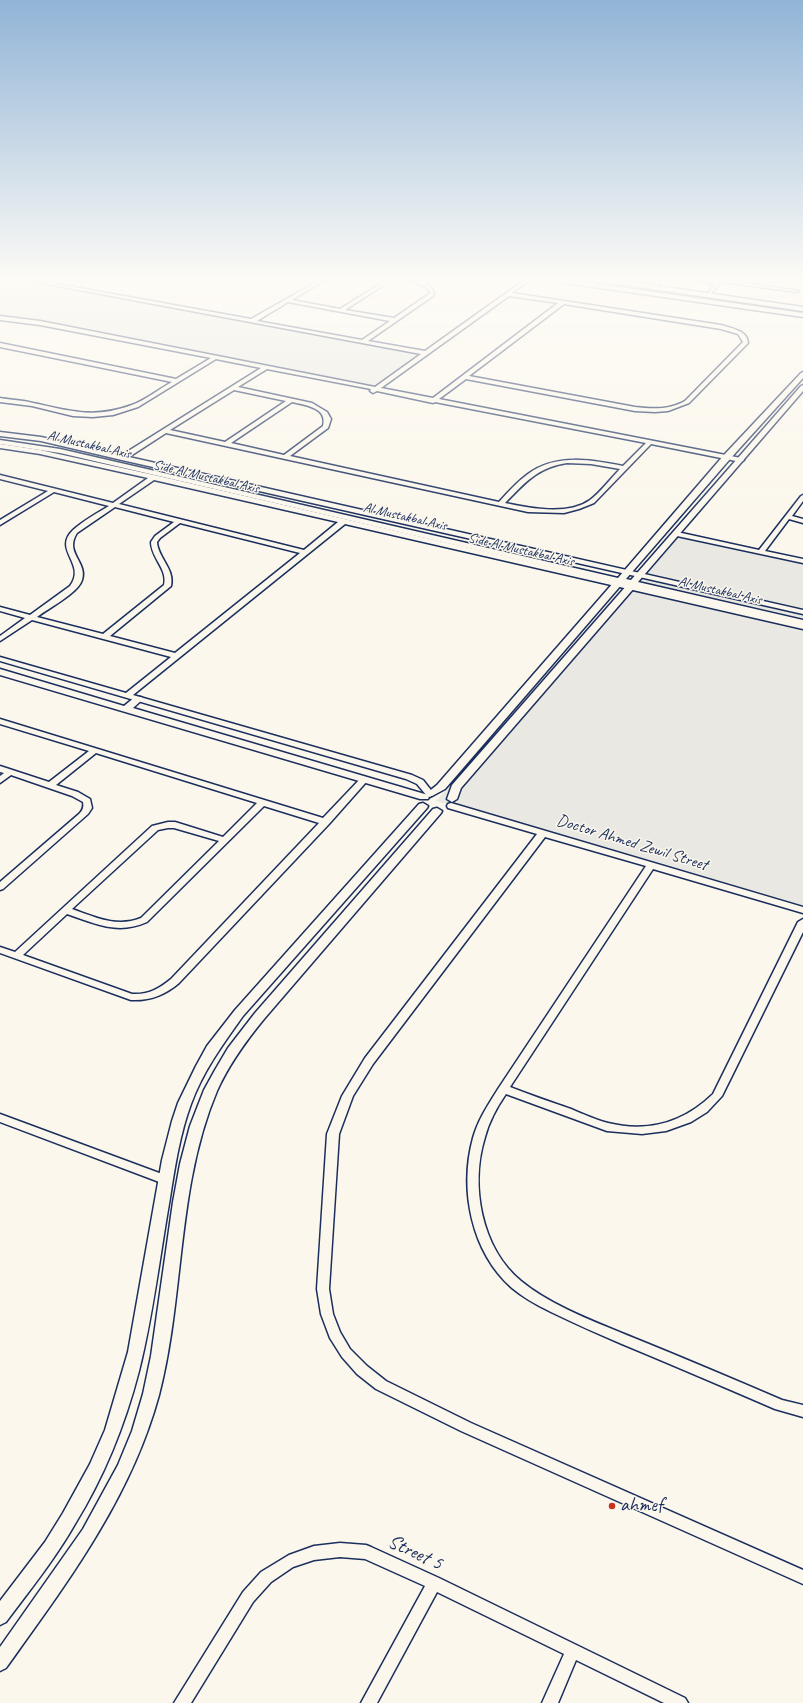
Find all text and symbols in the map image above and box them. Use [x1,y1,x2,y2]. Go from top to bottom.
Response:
street label: Al Mustakbal Axis [46,427,132,463]
street label: Side Al Mustakbal Axis [151,457,261,497]
street label: Al Mustakbal Axis [362,499,448,535]
street label: Side Al Mustakbal Axis [466,530,576,570]
street label: Al Mustakbal Axis [677,573,763,609]
street label: Doctor Ahmed Zewil Street [554,810,710,876]
place label: ahmef [620,1494,663,1518]
marker: ahmef [607,1501,617,1511]
street label: Street 5 [384,1530,446,1576]

